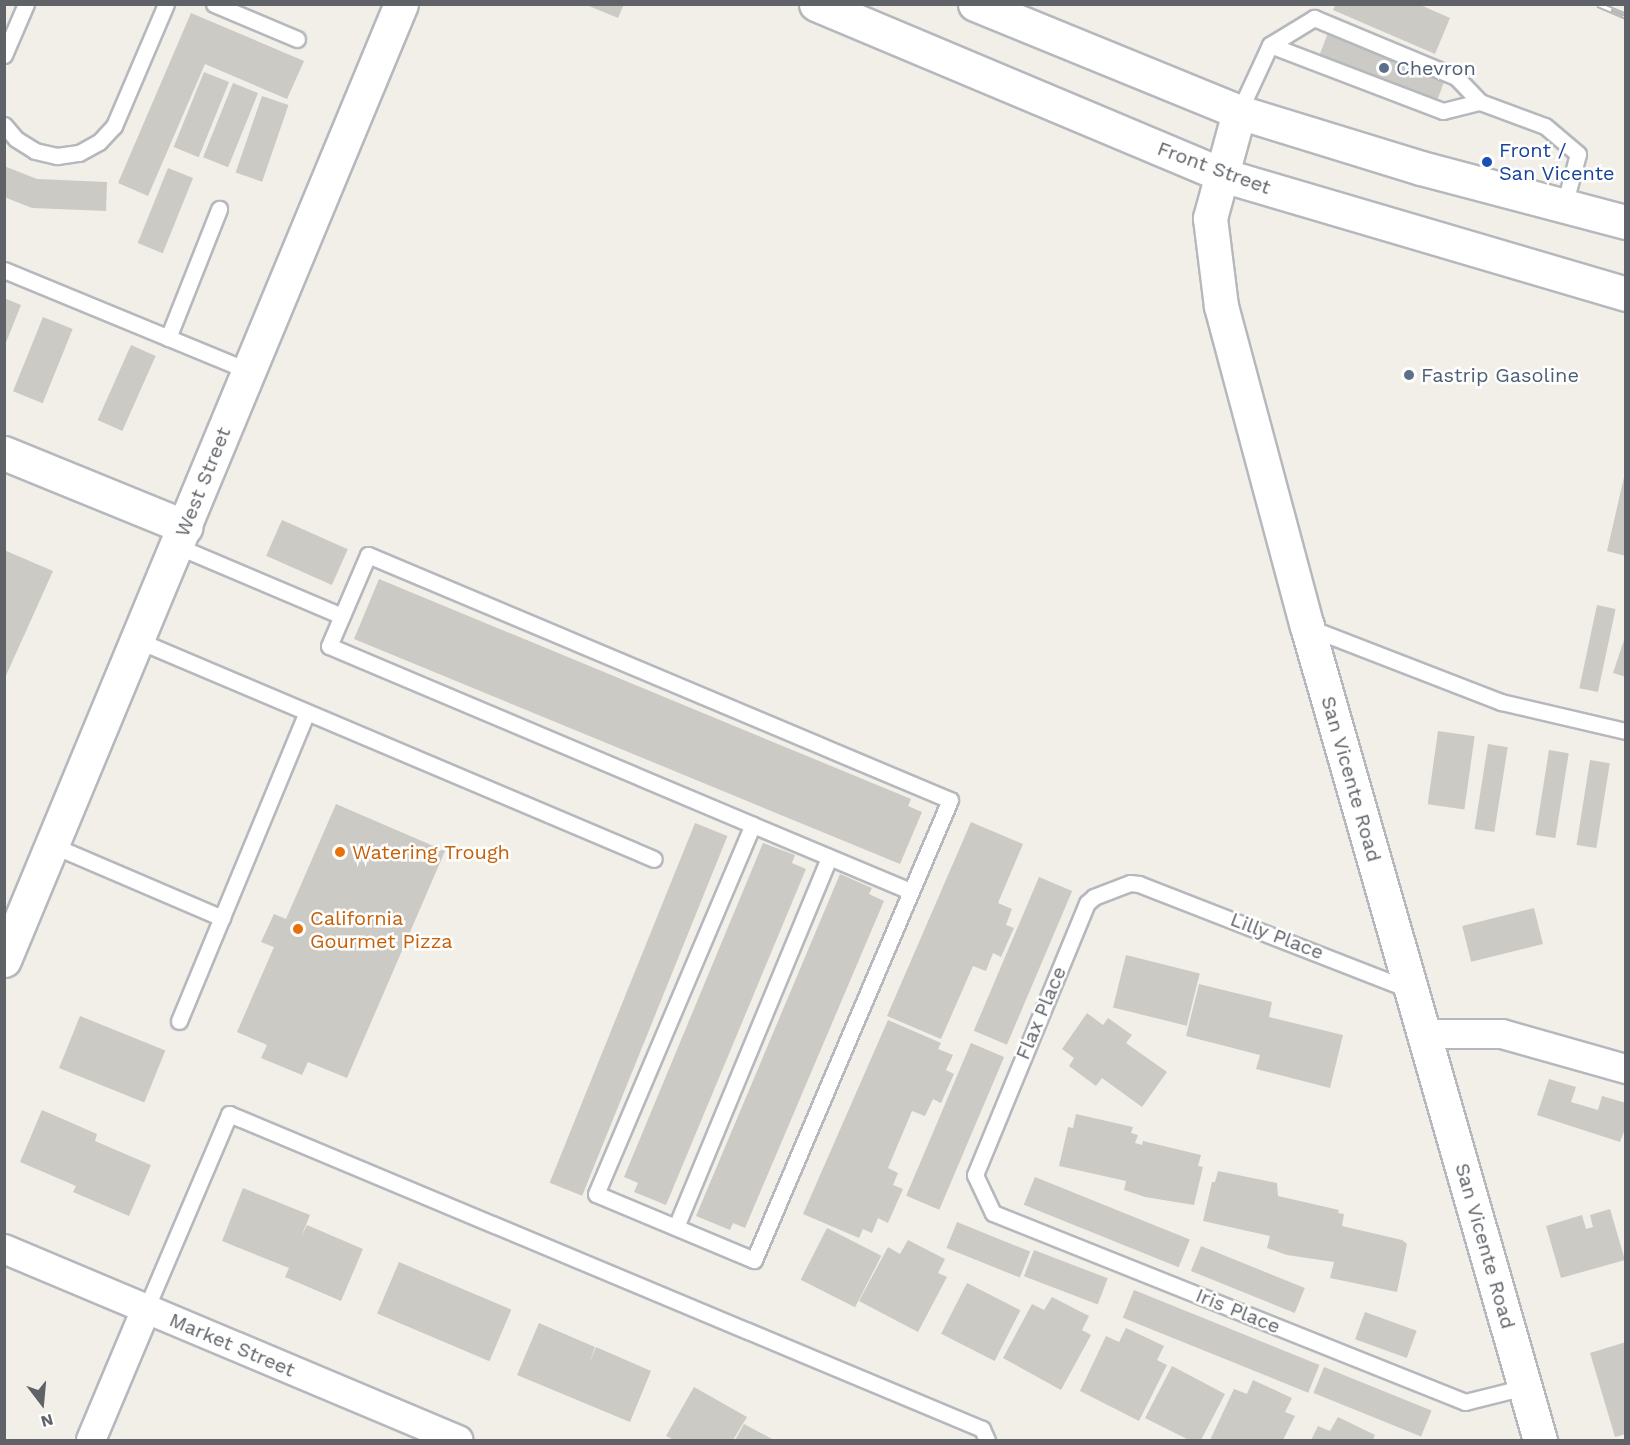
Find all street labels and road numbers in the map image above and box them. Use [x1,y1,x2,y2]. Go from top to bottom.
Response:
street label: Front Street [1154,136,1274,200]
street label: West Street [170,424,236,540]
street label: San Vicente Road [1316,693,1386,865]
street label: Lilly Place [1227,907,1327,965]
street label: Flax Place [1011,963,1071,1063]
street label: San Vicente Road [1450,1160,1520,1332]
street label: Iris Place [1192,1283,1284,1339]
street label: Market Street [166,1308,298,1382]

